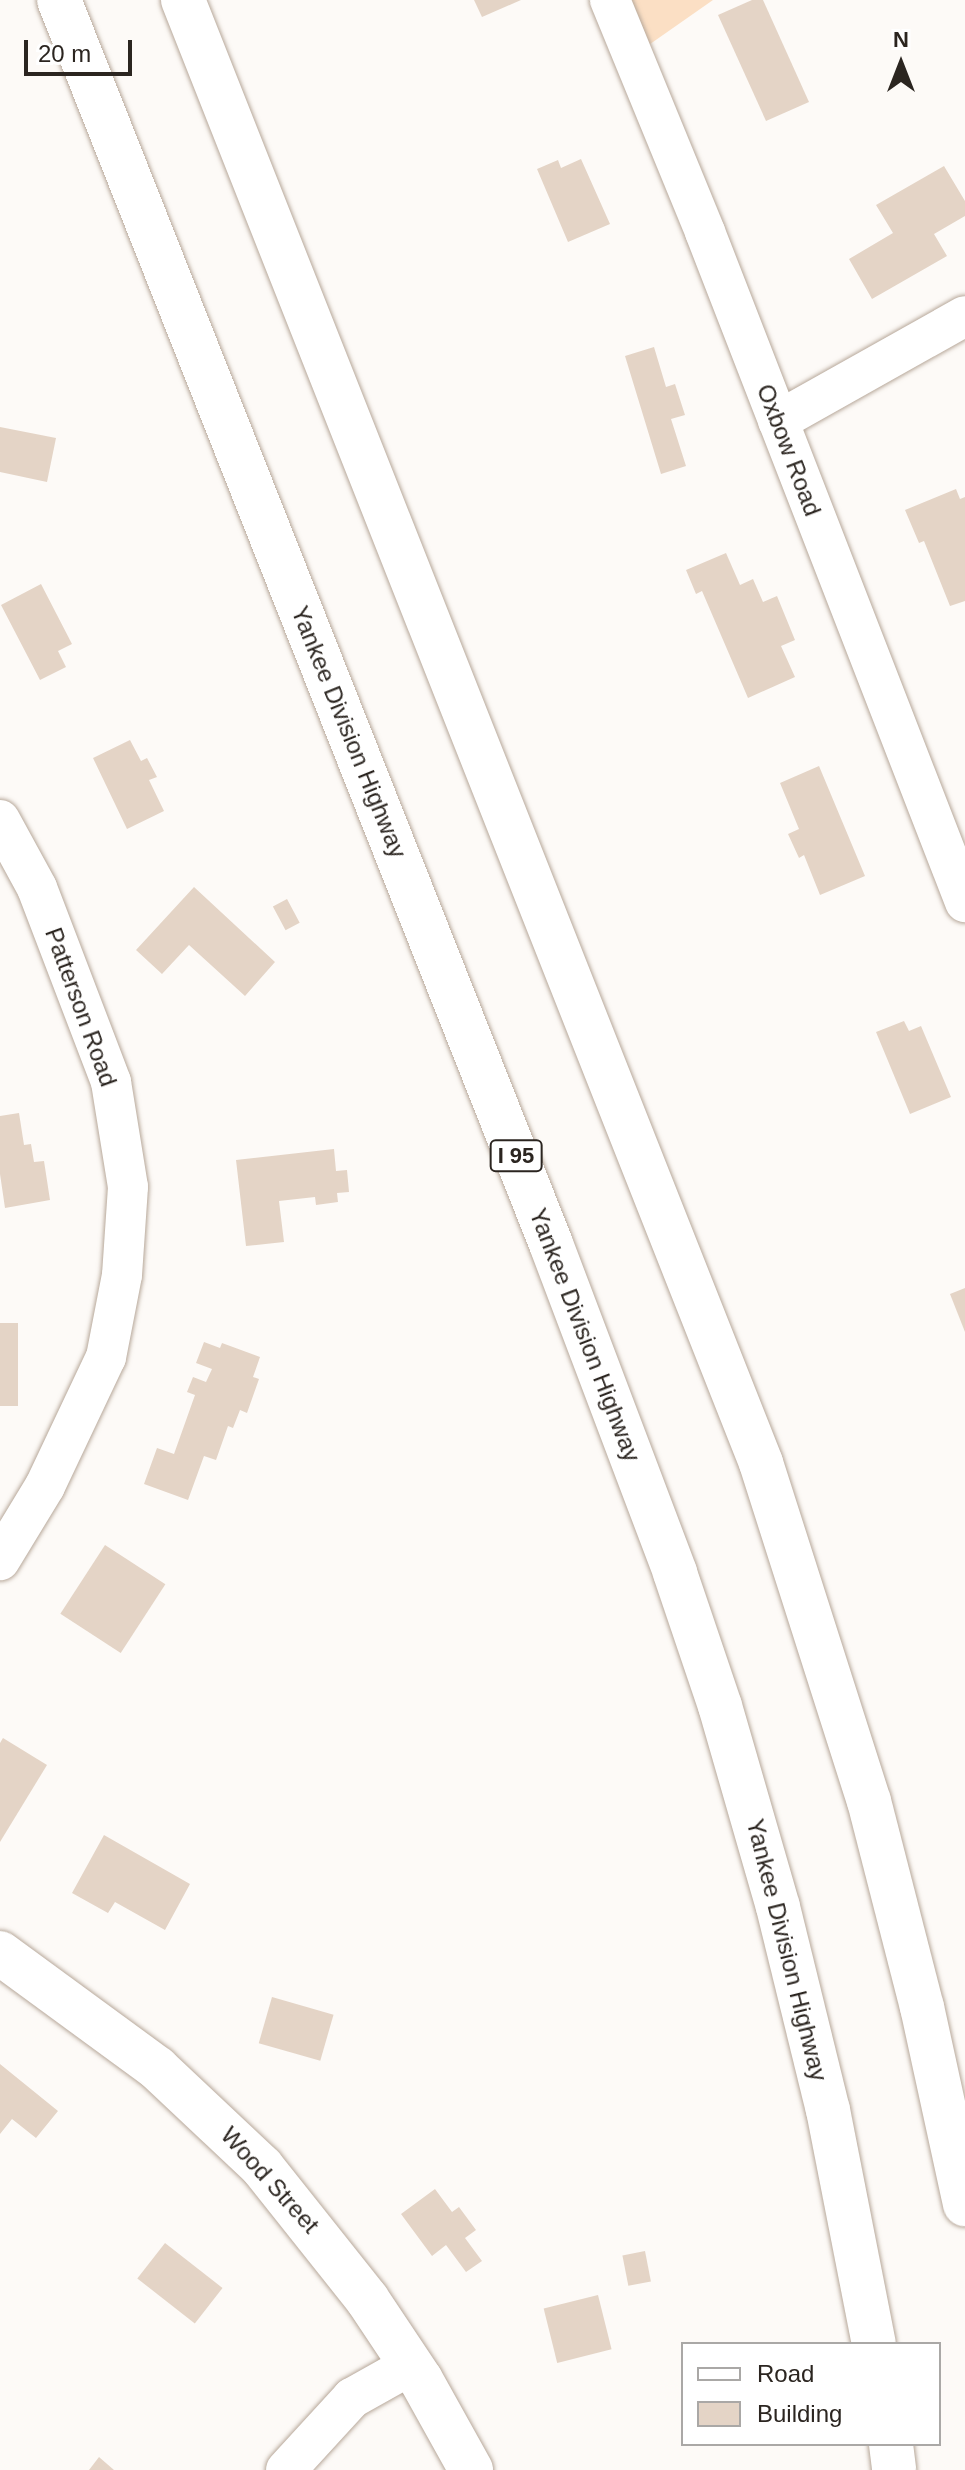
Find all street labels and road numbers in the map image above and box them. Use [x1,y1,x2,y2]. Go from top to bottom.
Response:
street label: Oxbow Road [751,380,827,520]
street label: Yankee Division Highway [285,602,413,862]
street label: Patterson Road [39,924,123,1090]
road number: I 95 [488,1138,544,1174]
street label: Yankee Division Highway [523,1204,647,1466]
street label: Yankee Division Highway [740,1816,834,2084]
street label: Wood Street [215,2121,325,2239]

